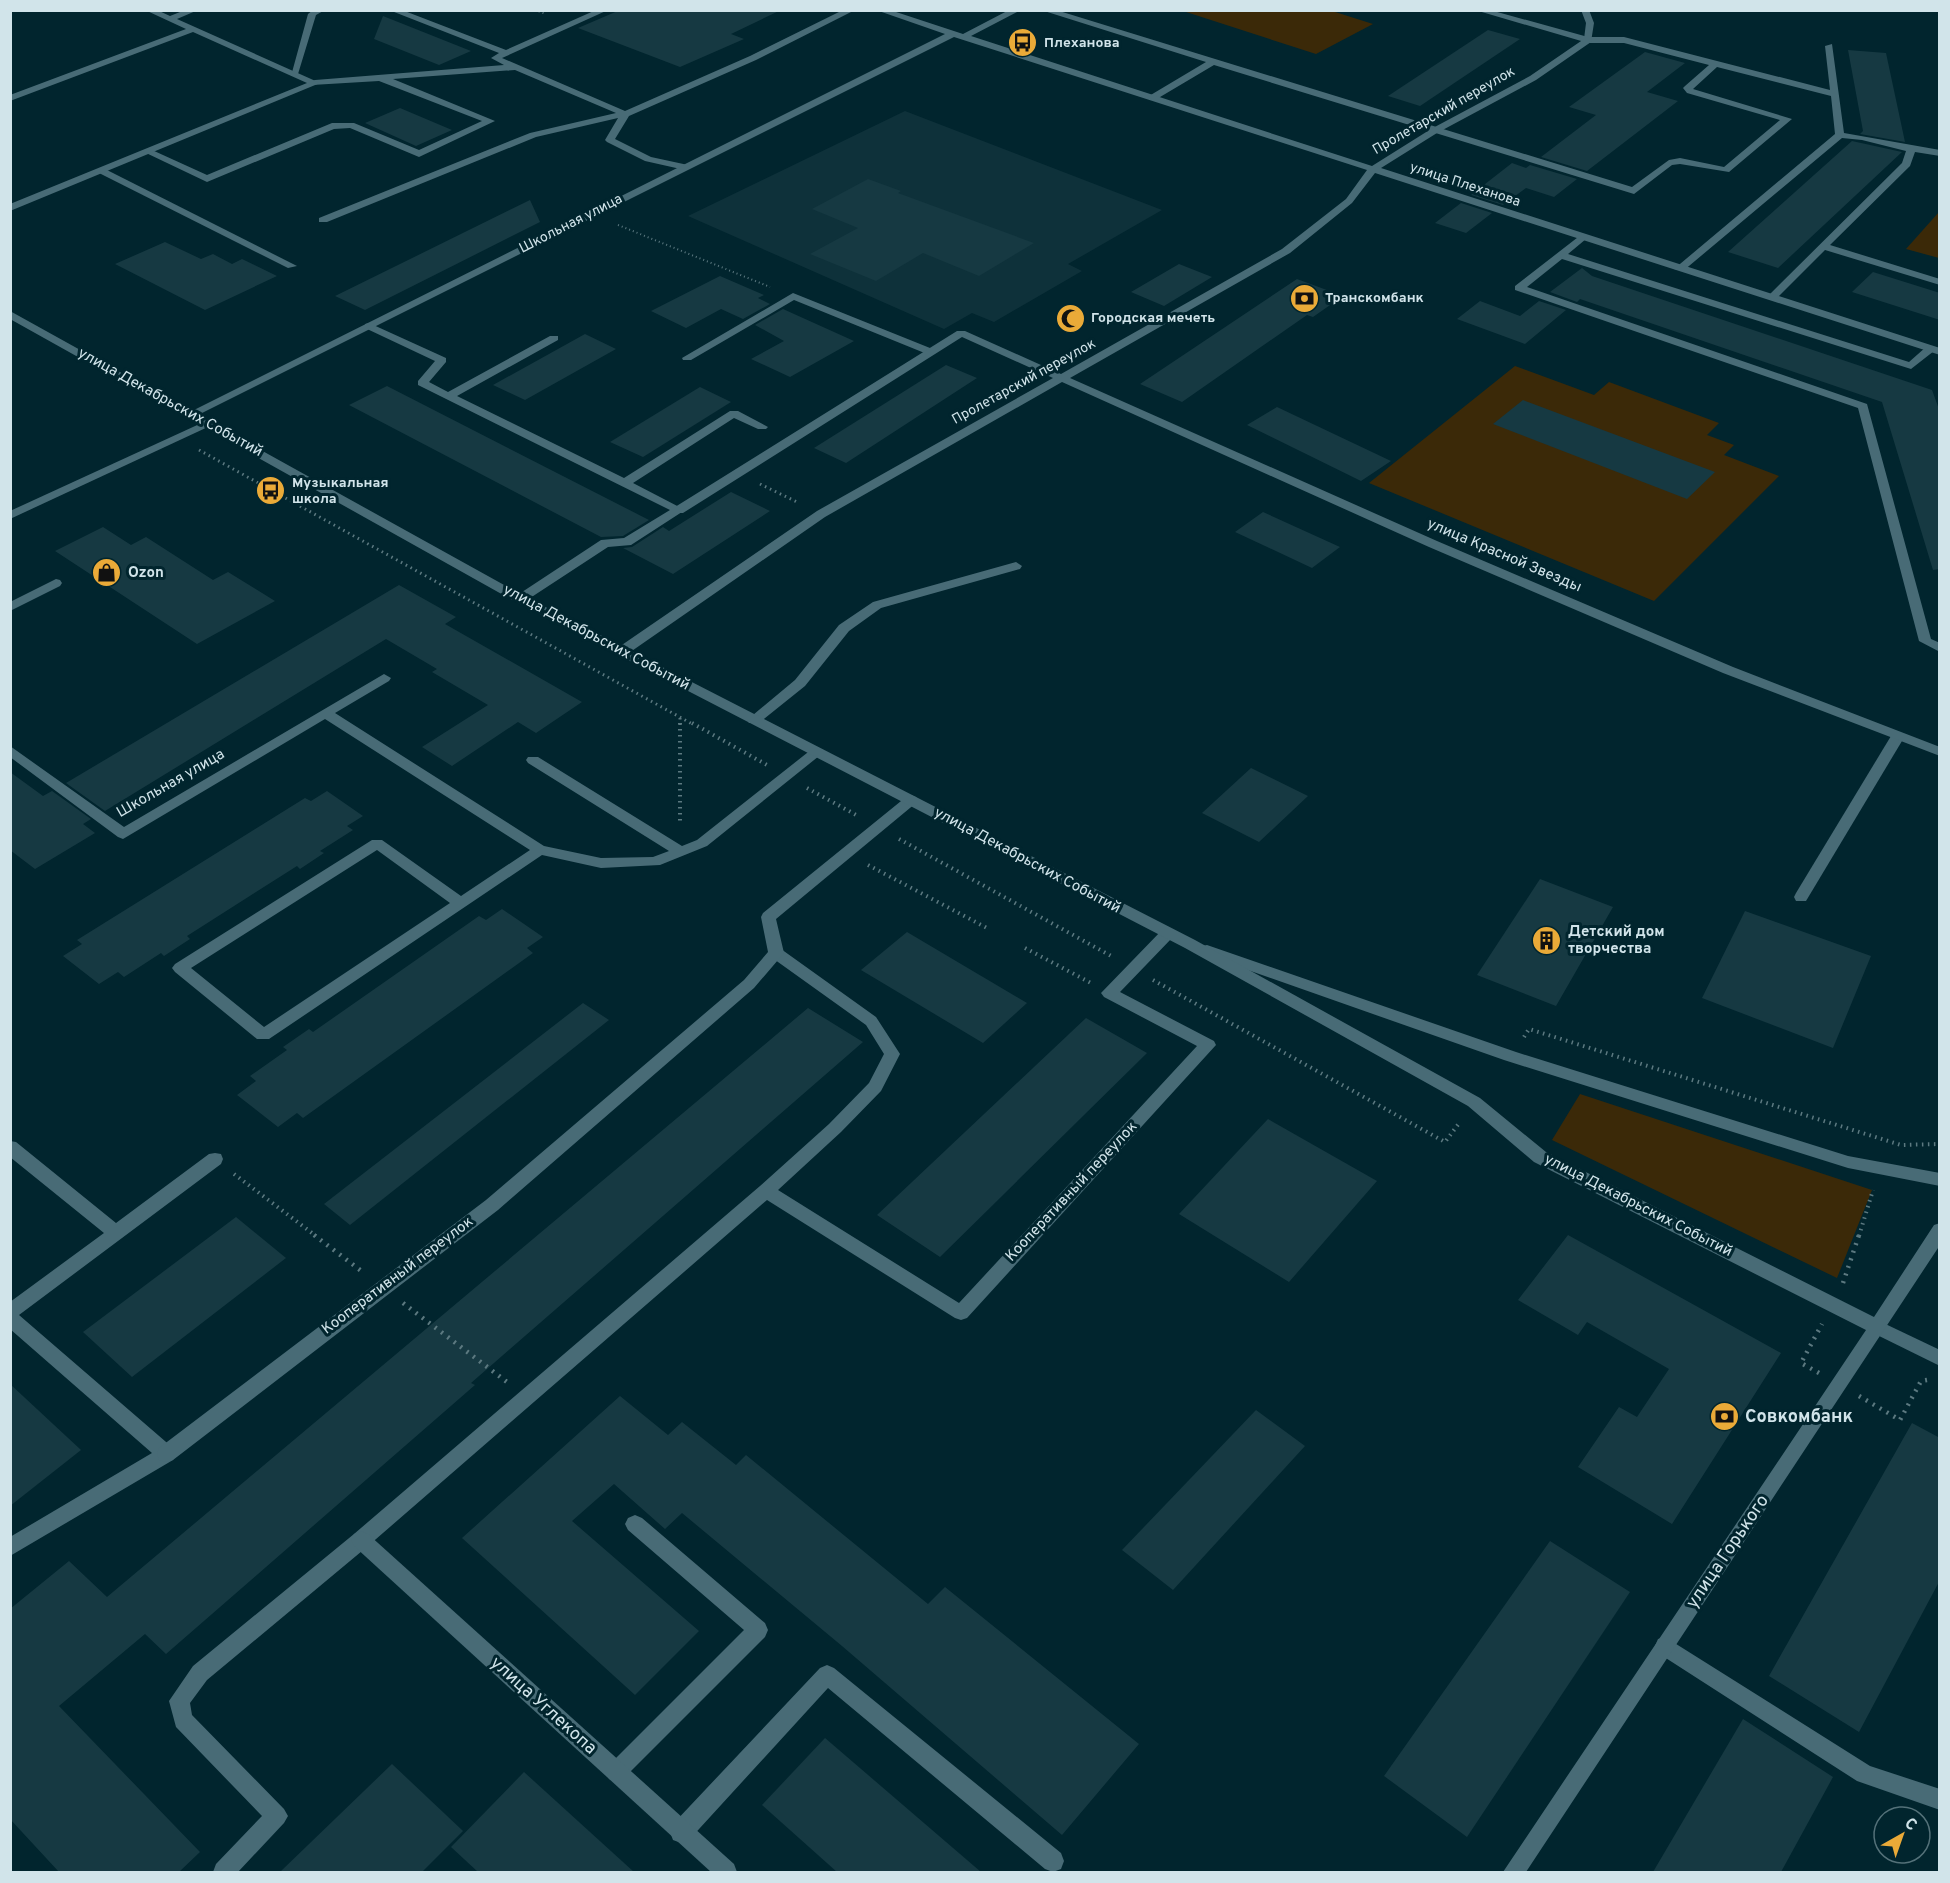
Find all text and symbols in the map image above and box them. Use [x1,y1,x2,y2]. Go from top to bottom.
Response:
bus stop icon: Плеханова [1007,27,1039,59]
place label: Плеханова [1044,35,1120,52]
street label: Пролетарский переулок [1370,63,1518,159]
street label: улица Плеханова [1407,159,1523,211]
street label: Школьная улица [517,191,625,257]
bank icon: Транскомбанк [1288,282,1320,314]
place label: Транскомбанк [1325,290,1424,307]
mosque icon: Городская мечеть [1054,302,1086,334]
place label: Городская мечеть [1091,310,1215,327]
street label: Пролетарский переулок [949,335,1099,429]
street label: улица Декабрьских Событий [74,344,266,462]
bus stop icon: Музыкальная школа [255,475,287,507]
place label: Музыкальная школа [292,475,389,508]
street label: улица Красной Звезды [1424,515,1584,597]
shop icon: Ozon [91,557,123,589]
place label: Ozon [128,564,164,583]
street label: улица Декабрьских Событий [499,581,693,695]
street label: Школьная улица [114,745,228,823]
street label: улица Декабрьских Событий [930,804,1124,918]
place label: Детский дом творчества [1568,923,1665,959]
building icon: Детский дом творчества [1531,925,1563,957]
street label: Кооперативный переулок [1002,1118,1142,1266]
street label: улица Декабрьских Событий [1541,1150,1735,1262]
street label: Кооперативный переулок [318,1213,478,1339]
bank icon: Совкомбанк [1708,1401,1740,1433]
place label: Совкомбанк [1745,1406,1853,1429]
street label: улица Горького [1681,1491,1775,1613]
street label: улица Углекопа [485,1652,601,1760]
north arrow [1872,1805,1932,1865]
text: С [1900,1814,1921,1836]

